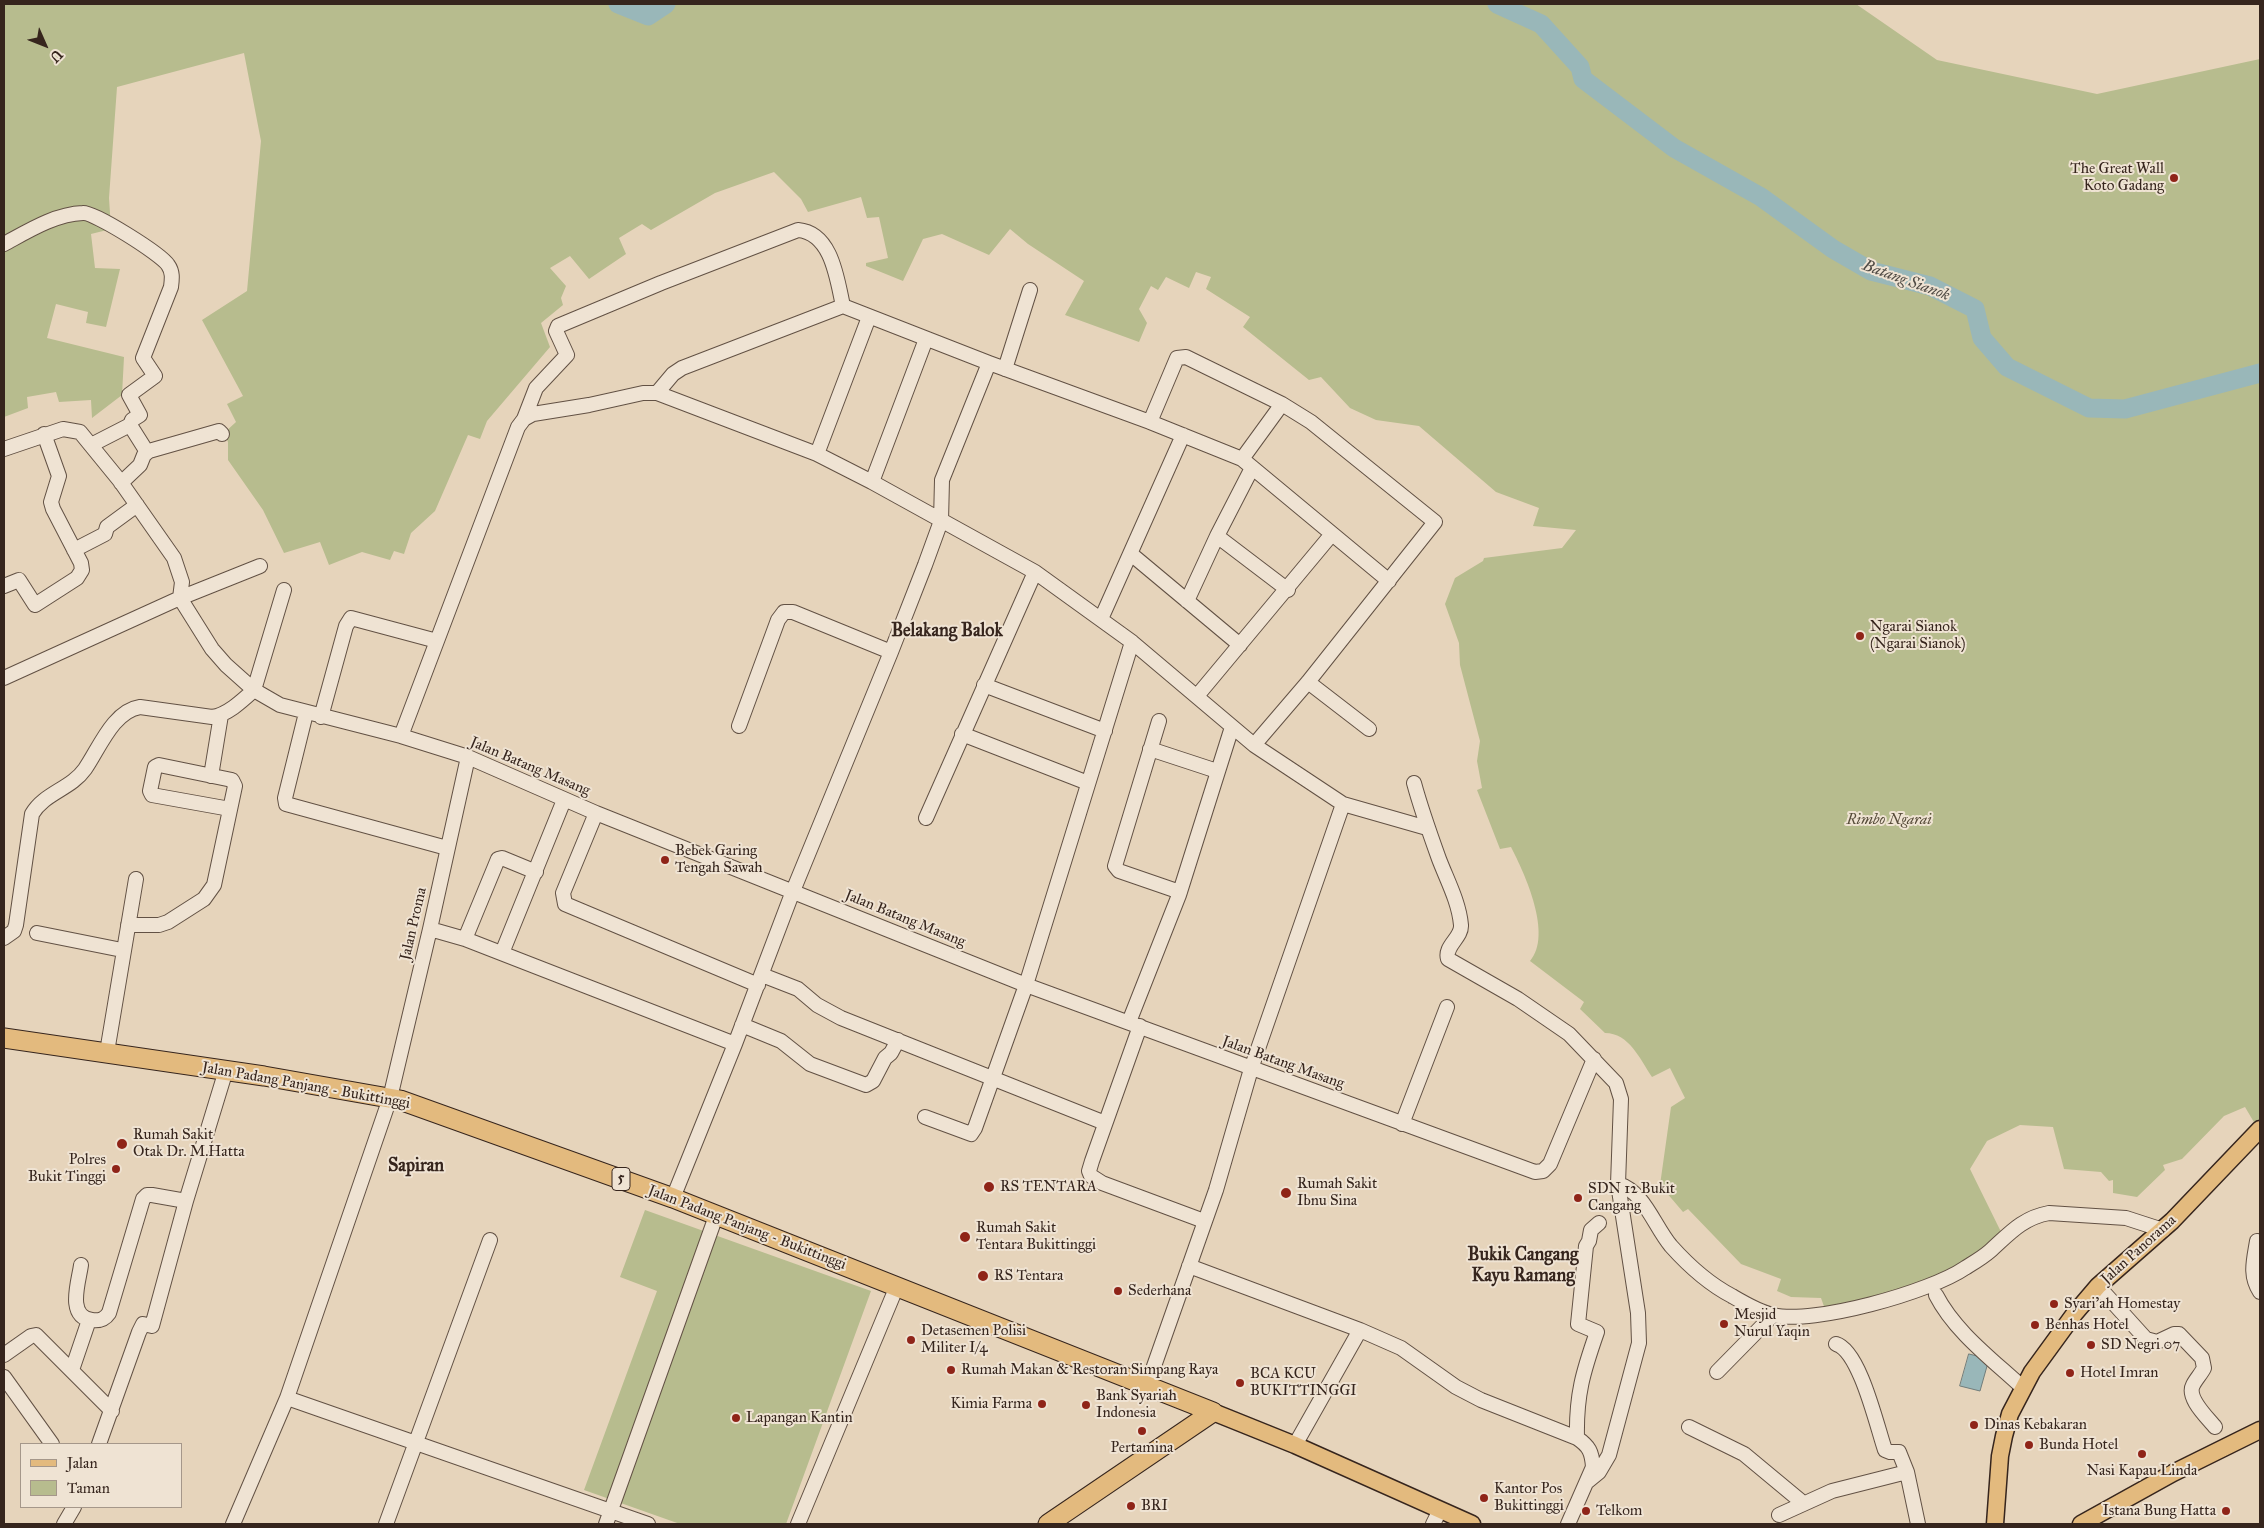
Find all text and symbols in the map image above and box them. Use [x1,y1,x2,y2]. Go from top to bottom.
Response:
north arrow [20,20,70,70]
text: U [46,46,66,66]
place label: The Great Wall Koto Gadang [2070,160,2164,195]
marker: The Great Wall Koto Gadang [2168,172,2180,184]
water label: Batang Sianok [1860,256,1952,306]
place label: Ngarai Sianok (Ngarai Sianok) [1870,618,1965,653]
district label: Belakang Balok [891,621,1003,643]
marker: Ngarai Sianok (Ngarai Sianok) [1854,630,1866,642]
street label: Jalan Batang Masang [467,734,593,800]
park label: Rimbo Ngarai [1846,811,1932,829]
place label: Bebek Garing Tengah Sawah [675,842,763,877]
marker: Bebek Garing Tengah Sawah [659,854,671,866]
street label: Jalan Proma [397,886,431,962]
street label: Jalan Batang Masang [842,887,968,951]
street label: Jalan Batang Masang [1219,1033,1347,1093]
street label: Jalan Padang Panjang - Bukittinggi [201,1059,411,1113]
place label: Rumah Sakit Otak Dr. M.Hatta [133,1126,245,1161]
marker: Rumah Sakit Otak Dr. M.Hatta [115,1137,129,1151]
place label: Polres Bukit Tinggi [28,1151,106,1186]
district label: Sapiran [388,1156,444,1178]
marker: Polres Bukit Tinggi [110,1163,122,1175]
road number: 5 [612,1168,630,1190]
place label: Rumah Sakit Ibnu Sina [1297,1175,1377,1210]
place label: RS TENTARA [1000,1178,1097,1196]
marker: RS TENTARA [982,1180,996,1194]
place label: SDN 12 Bukit Cangang [1588,1180,1675,1215]
street label: Jalan Padang Panjang - Bukittinggi [645,1182,849,1274]
marker: Rumah Sakit Ibnu Sina [1279,1186,1293,1200]
marker: SDN 12 Bukit Cangang [1572,1192,1584,1204]
street label: Jalan Panorama [2098,1212,2180,1288]
place label: Rumah Sakit Tentara Bukittinggi [976,1219,1096,1254]
marker: Rumah Sakit Tentara Bukittinggi [958,1230,972,1244]
district label: Bukik Cangang Kayu Ramang [1468,1245,1578,1288]
place label: RS Tentara [994,1267,1063,1285]
marker: RS Tentara [976,1269,990,1283]
place label: Sederhana [1128,1282,1191,1300]
marker: Sederhana [1112,1285,1124,1297]
place label: Syari'ah Homestay [2064,1295,2180,1313]
marker: Syari'ah Homestay [2048,1298,2060,1310]
place label: Mesjid Nurul Yaqin [1734,1306,1810,1341]
place label: Benhas Hotel [2045,1316,2129,1334]
marker: Mesjid Nurul Yaqin [1718,1318,1730,1330]
marker: Benhas Hotel [2029,1319,2041,1331]
place label: Detasemen Polisi Militer I/4 [921,1322,1026,1357]
marker: Detasemen Polisi Militer I/4 [905,1334,917,1346]
place label: SD Negri 07 [2101,1336,2180,1354]
marker: SD Negri 07 [2085,1339,2097,1351]
place label: Rumah Makan & Restoran Simpang Raya [961,1361,1218,1379]
marker: Rumah Makan & Restoran Simpang Raya [945,1364,957,1376]
place label: Hotel Imran [2080,1364,2158,1382]
place label: BCA KCU BUKITTINGGI [1250,1365,1357,1400]
marker: Hotel Imran [2064,1367,2076,1379]
marker: BCA KCU BUKITTINGGI [1234,1377,1246,1389]
place label: Bank Syariah Indonesia [1096,1387,1177,1422]
place label: Kimia Farma [951,1395,1032,1413]
marker: Kimia Farma [1036,1398,1048,1410]
marker: Bank Syariah Indonesia [1080,1399,1092,1411]
place label: Lapangan Kantin [746,1409,853,1427]
marker: Lapangan Kantin [730,1412,742,1424]
place label: Dinas Kebakaran [1984,1416,2087,1434]
marker: Dinas Kebakaran [1968,1419,1980,1431]
marker: Pertamina [1136,1425,1148,1437]
place label: Bunda Hotel [2039,1436,2118,1454]
place label: Pertamina [1111,1439,1173,1457]
marker: Bunda Hotel [2023,1439,2035,1451]
legend [20,1443,182,1508]
marker: Nasi Kapau Linda [2136,1448,2148,1460]
text: Jalan [67,1454,98,1472]
place label: Nasi Kapau Linda [2087,1462,2197,1480]
text: Taman [67,1479,110,1497]
place label: Kantor Pos Bukittinggi [1494,1480,1564,1515]
marker: Kantor Pos Bukittinggi [1478,1492,1490,1504]
place label: BRI [1141,1497,1168,1515]
marker: BRI [1125,1500,1137,1512]
place label: Telkom [1596,1502,1642,1520]
place label: Istana Bung Hatta [2102,1502,2216,1520]
marker: Telkom [1580,1505,1592,1517]
marker: Istana Bung Hatta [2220,1505,2232,1517]

